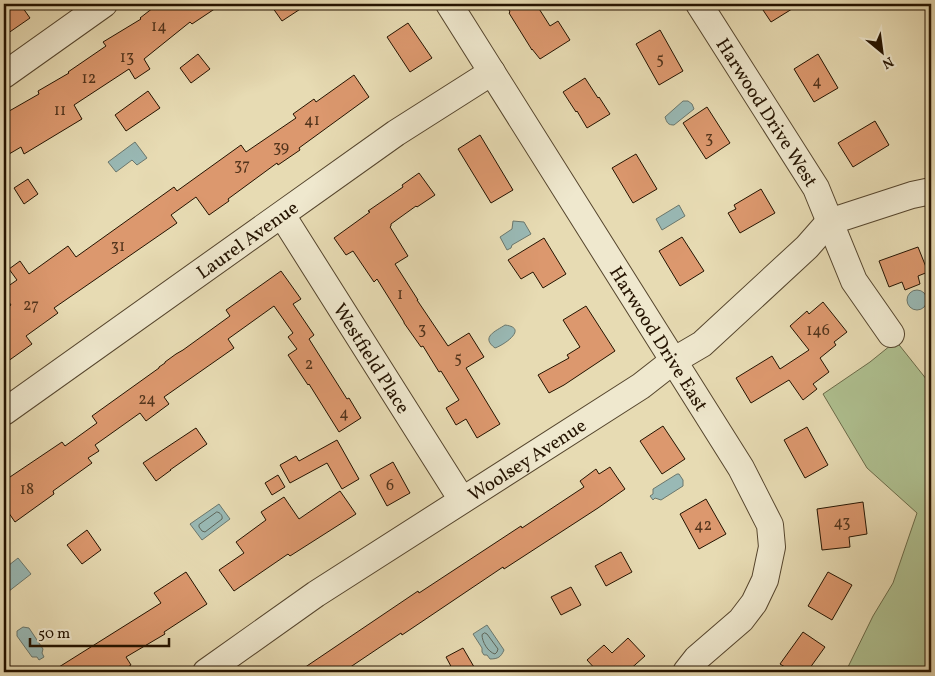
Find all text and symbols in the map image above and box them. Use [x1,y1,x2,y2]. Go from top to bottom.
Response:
house number: 14 [151,16,167,38]
north arrow [858,28,908,78]
street label: Harwood Drive West [709,34,823,193]
house number: 13 [120,47,134,69]
house number: 5 [656,49,664,71]
text: N [879,51,897,73]
house number: 12 [82,68,96,90]
house number: 4 [812,71,822,93]
house number: 11 [54,100,66,122]
house number: 41 [304,110,320,132]
house number: 3 [705,128,713,150]
house number: 39 [273,137,289,159]
house number: 37 [234,155,250,177]
street label: Laurel Avenue [192,196,304,286]
house number: 31 [111,236,125,258]
street label: Harwood Drive East [602,262,713,417]
house number: 1 [397,284,403,306]
house number: 27 [23,295,39,317]
street label: Westfield Place [326,299,415,419]
house number: 3 [418,319,426,341]
house number: 146 [806,320,830,342]
house number: 5 [454,348,462,370]
house number: 2 [305,354,313,376]
house number: 24 [138,389,156,411]
house number: 4 [339,403,349,425]
street label: Woolsey Avenue [464,413,592,508]
house number: 6 [386,475,394,497]
house number: 18 [20,479,34,501]
house number: 43 [833,512,851,534]
house number: 42 [694,515,712,537]
scale bar [30,616,169,648]
text: 50 m [38,624,70,645]

